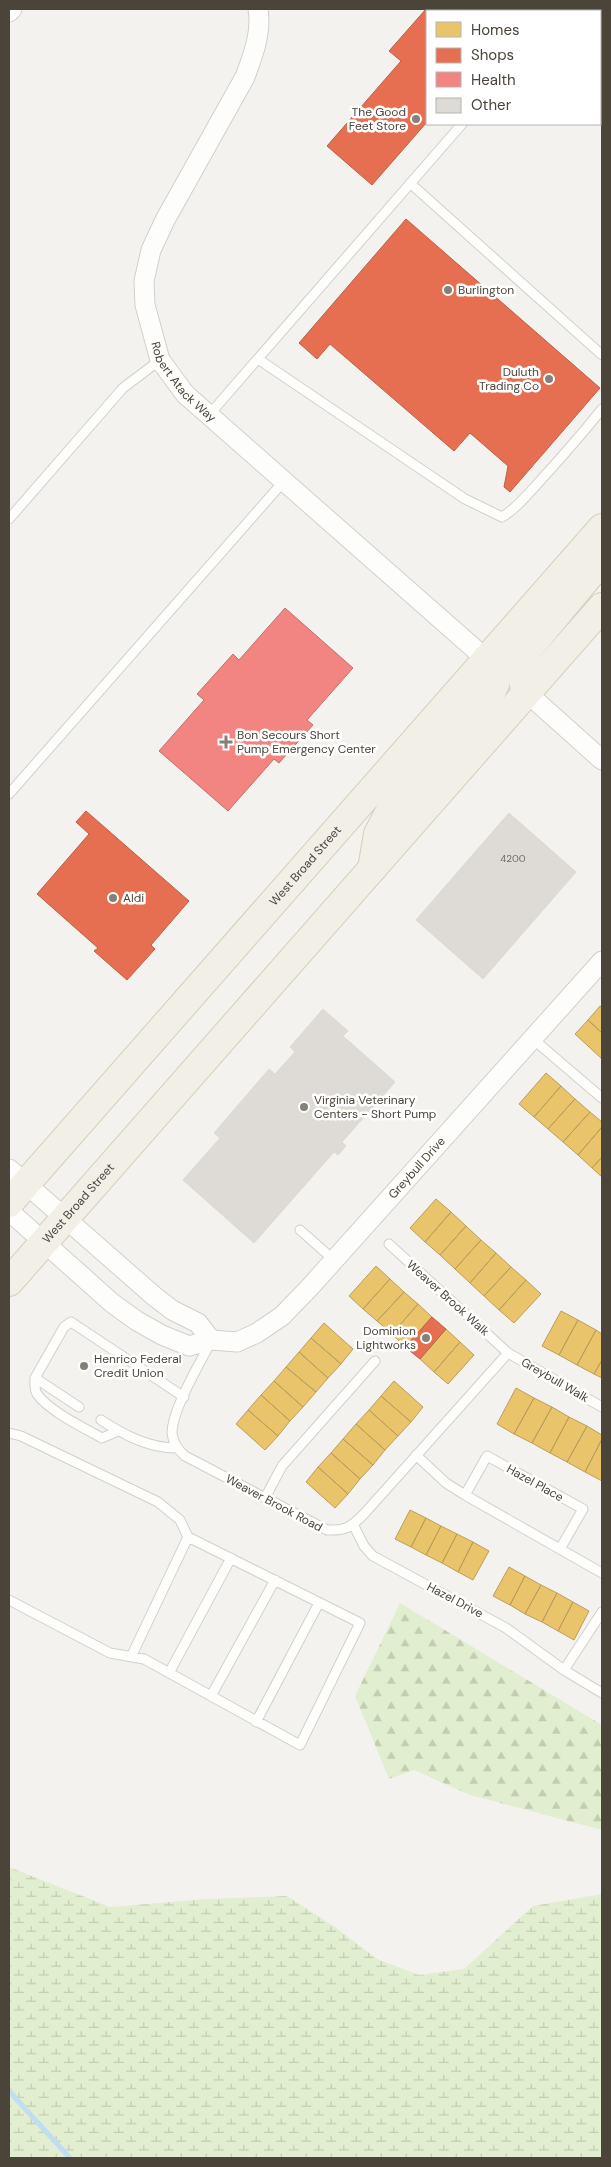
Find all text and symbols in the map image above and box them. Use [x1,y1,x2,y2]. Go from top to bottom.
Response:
legend [426,10,601,125]
text: Homes [471,20,520,40]
text: Shops [471,45,514,65]
text: Health [471,70,516,90]
text: Other [471,95,512,115]
place label: The Good Feet Store [349,104,406,134]
marker: The Good Feet Store [410,113,422,125]
place label: Burlington [458,282,514,298]
marker: Burlington [442,284,454,296]
street label: Robert Atack Way [147,340,220,426]
place label: Duluth Trading Co [479,364,539,394]
marker: Duluth Trading Co [543,373,555,385]
place label: Bon Secours Short Pump Emergency Center [237,727,376,757]
marker: Bon Secours Short Pump Emergency Center [219,735,233,749]
street label: West Broad Street [266,822,345,909]
house number: 4200 [500,852,526,865]
place label: Aldi [123,890,144,906]
marker: Aldi [107,892,119,904]
place label: Virginia Veterinary Centers - Short Pump [314,1092,436,1122]
marker: Virginia Veterinary Centers - Short Pump [298,1101,310,1113]
street label: Greybull Drive [385,1133,449,1202]
street label: West Broad Street [39,1160,118,1247]
street label: Weaver Brook Walk [403,1257,493,1339]
place label: Dominion Lightworks [356,1323,416,1353]
marker: Dominion Lightworks [420,1332,432,1344]
place label: Henrico Federal Credit Union [94,1351,181,1381]
street label: Greybull Walk [518,1354,592,1406]
marker: Henrico Federal Credit Union [78,1360,90,1372]
street label: Hazel Place [504,1461,566,1505]
street label: Weaver Brook Road [223,1471,325,1535]
street label: Hazel Drive [424,1579,486,1622]

